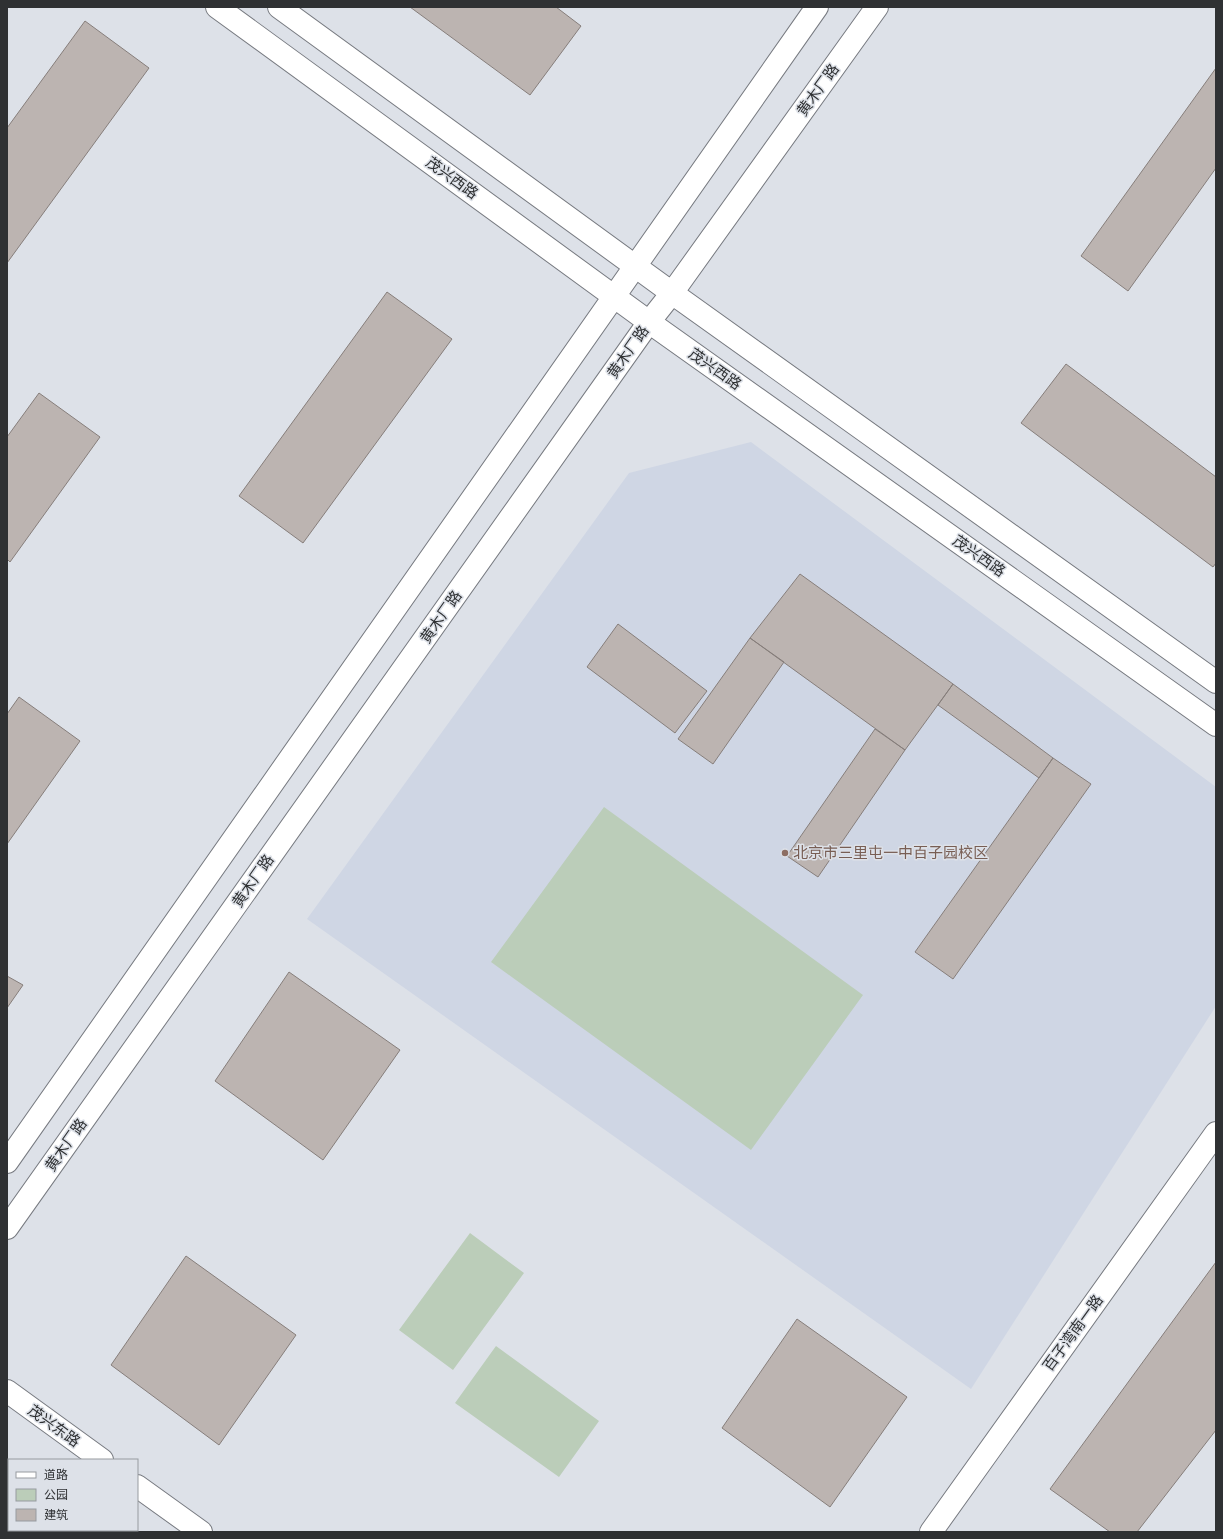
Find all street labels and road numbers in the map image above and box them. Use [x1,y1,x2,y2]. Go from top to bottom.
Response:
street label: 黄木厂路 [793,60,843,120]
street label: 茂兴西路 [422,153,482,203]
street label: 黄木厂路 [603,322,653,382]
street label: 茂兴西路 [685,344,745,394]
street label: 茂兴西路 [949,531,1009,581]
street label: 黄木厂路 [416,587,466,647]
street label: 黄木厂路 [228,851,278,911]
street label: 黄木厂路 [41,1115,91,1175]
street label: 百子湾南一路 [1039,1291,1107,1375]
street label: 茂兴东路 [24,1401,84,1451]

